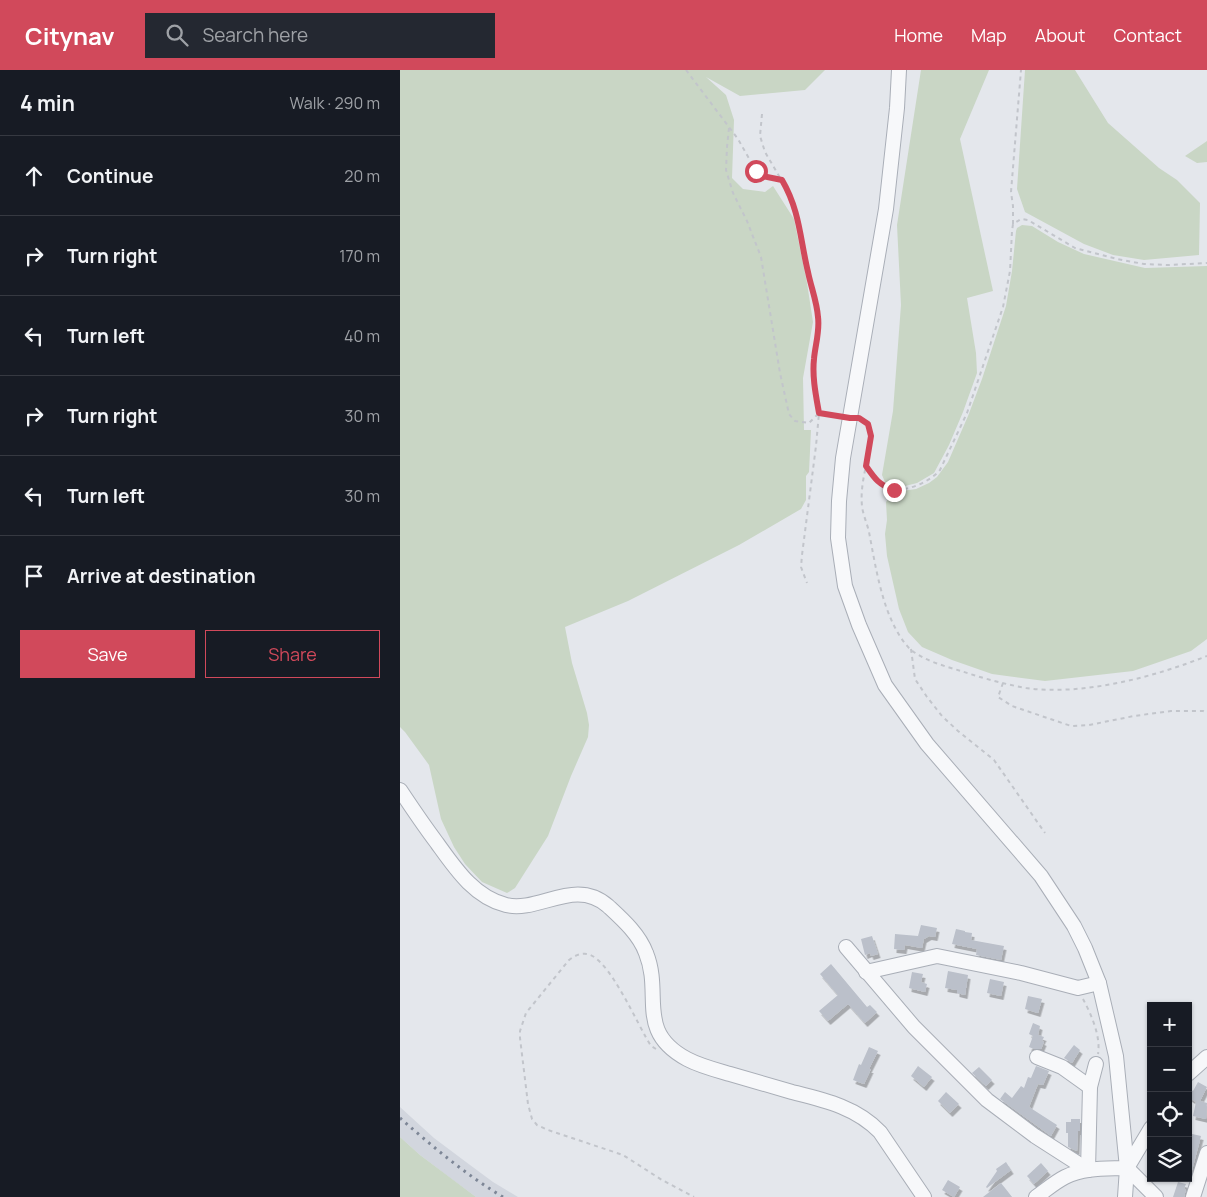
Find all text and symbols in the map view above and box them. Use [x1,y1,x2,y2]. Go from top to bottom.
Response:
search box [145,13,495,58]
text: Citynav [25,19,115,52]
icon: search [163,21,191,49]
text: Search here [203,22,308,48]
text: Home [894,23,943,47]
text: Map [971,23,1007,47]
text: About [1035,23,1085,47]
text: Contact [1113,23,1182,47]
text: 4 min [20,89,75,117]
text: Walk · 290 m [290,92,380,114]
route start [745,160,768,183]
icon: ahead [20,162,48,190]
text: Continue [67,163,153,189]
text: 20 m [344,165,380,187]
icon: right [20,242,48,270]
text: Turn right [67,243,157,269]
text: 170 m [339,245,380,267]
icon: left [20,322,48,350]
text: Turn left [67,323,145,349]
text: 40 m [344,325,380,347]
icon: right [20,402,48,430]
text: Turn right [67,403,157,429]
text: 30 m [345,405,380,427]
route end [883,479,906,502]
icon: left [20,482,48,510]
text: Turn left [67,483,145,509]
text: 30 m [345,485,380,507]
icon: arrive [20,562,48,590]
text: Arrive at destination [67,563,256,589]
button: Save [20,630,195,678]
button: Share [205,630,380,678]
map controls [1147,1002,1192,1182]
button: + [1147,1002,1192,1047]
button: − [1147,1047,1192,1092]
button: locate [1147,1092,1192,1137]
button: layers [1147,1137,1192,1182]

